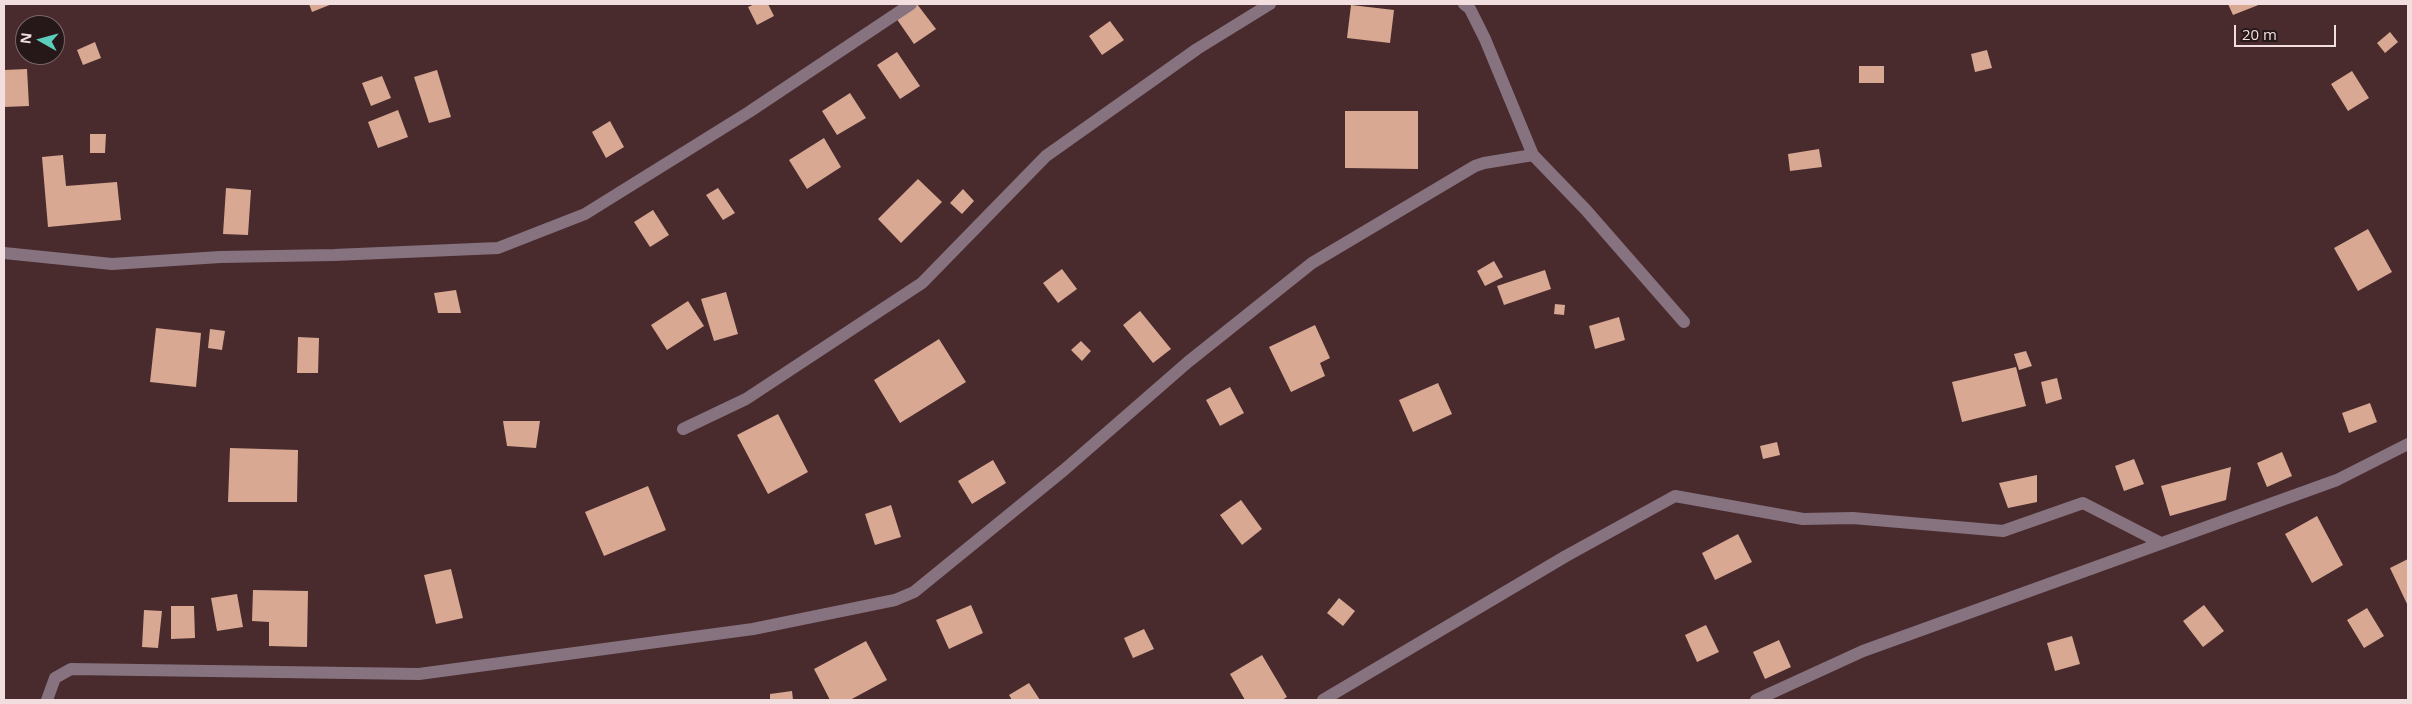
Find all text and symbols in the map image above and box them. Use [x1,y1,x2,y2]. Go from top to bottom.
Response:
north arrow [15,15,65,65]
scale bar [2237,15,2340,47]
text: 20 m [2242,24,2277,44]
text: N [15,31,36,45]

